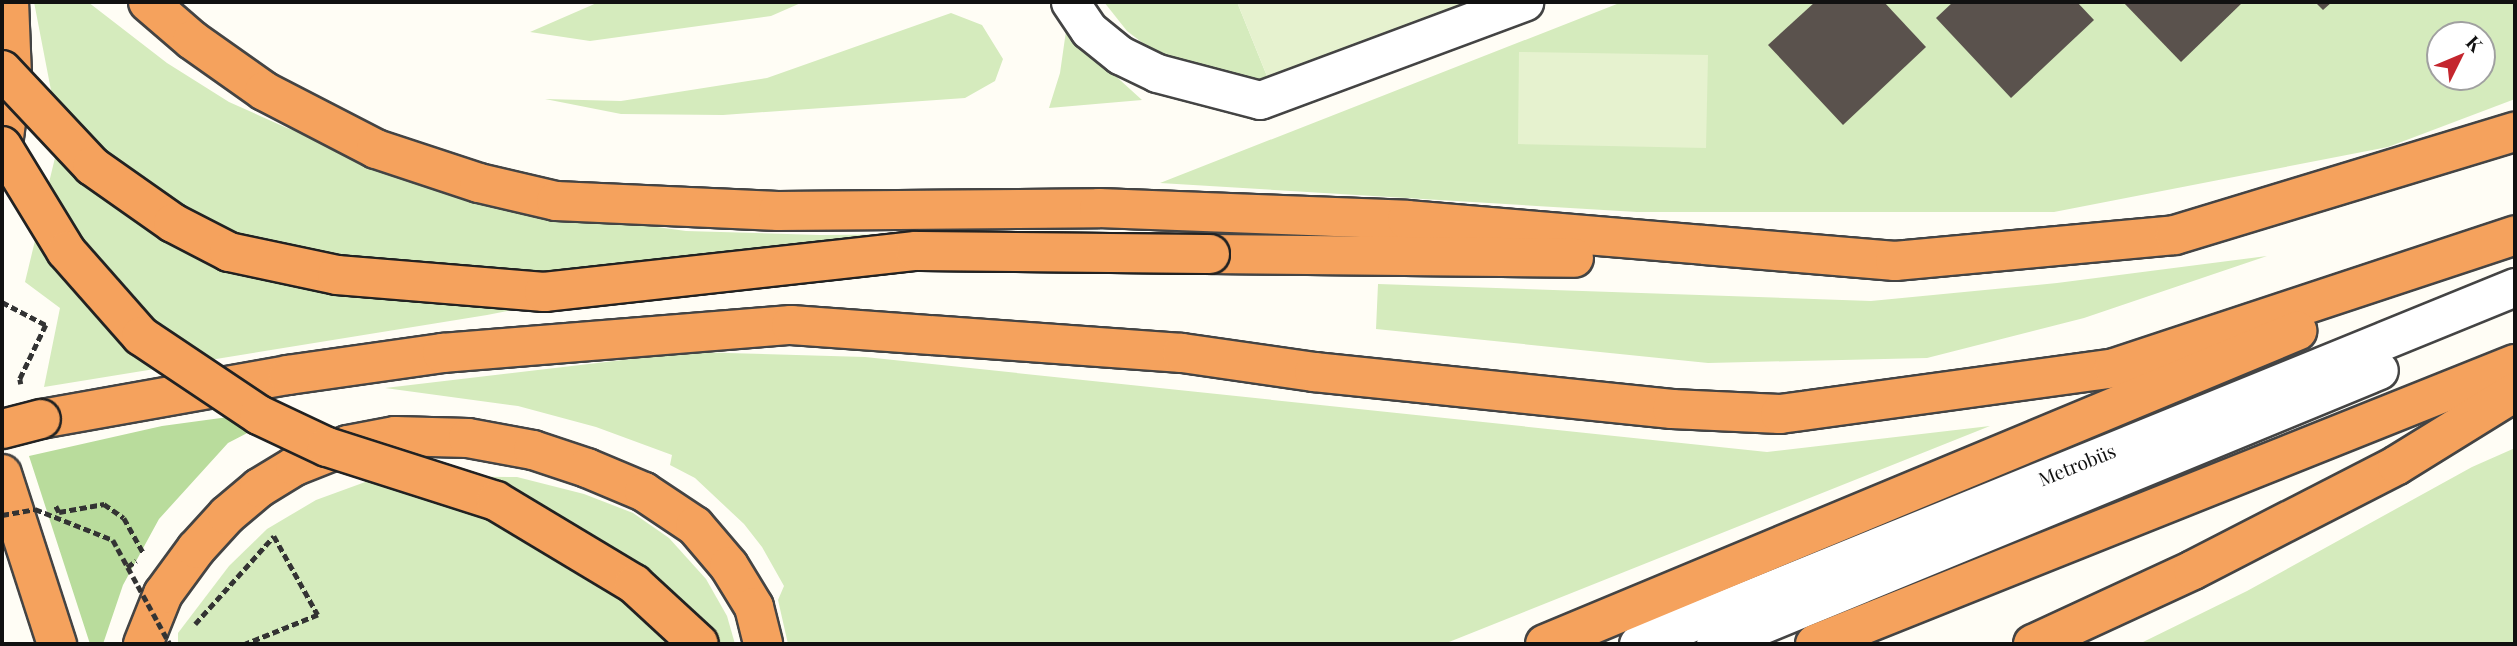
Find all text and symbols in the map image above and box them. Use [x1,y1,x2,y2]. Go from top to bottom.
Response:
north arrow [2426,21,2496,91]
text: K [2461,29,2489,57]
street label: Metrobüs [2035,439,2119,491]

